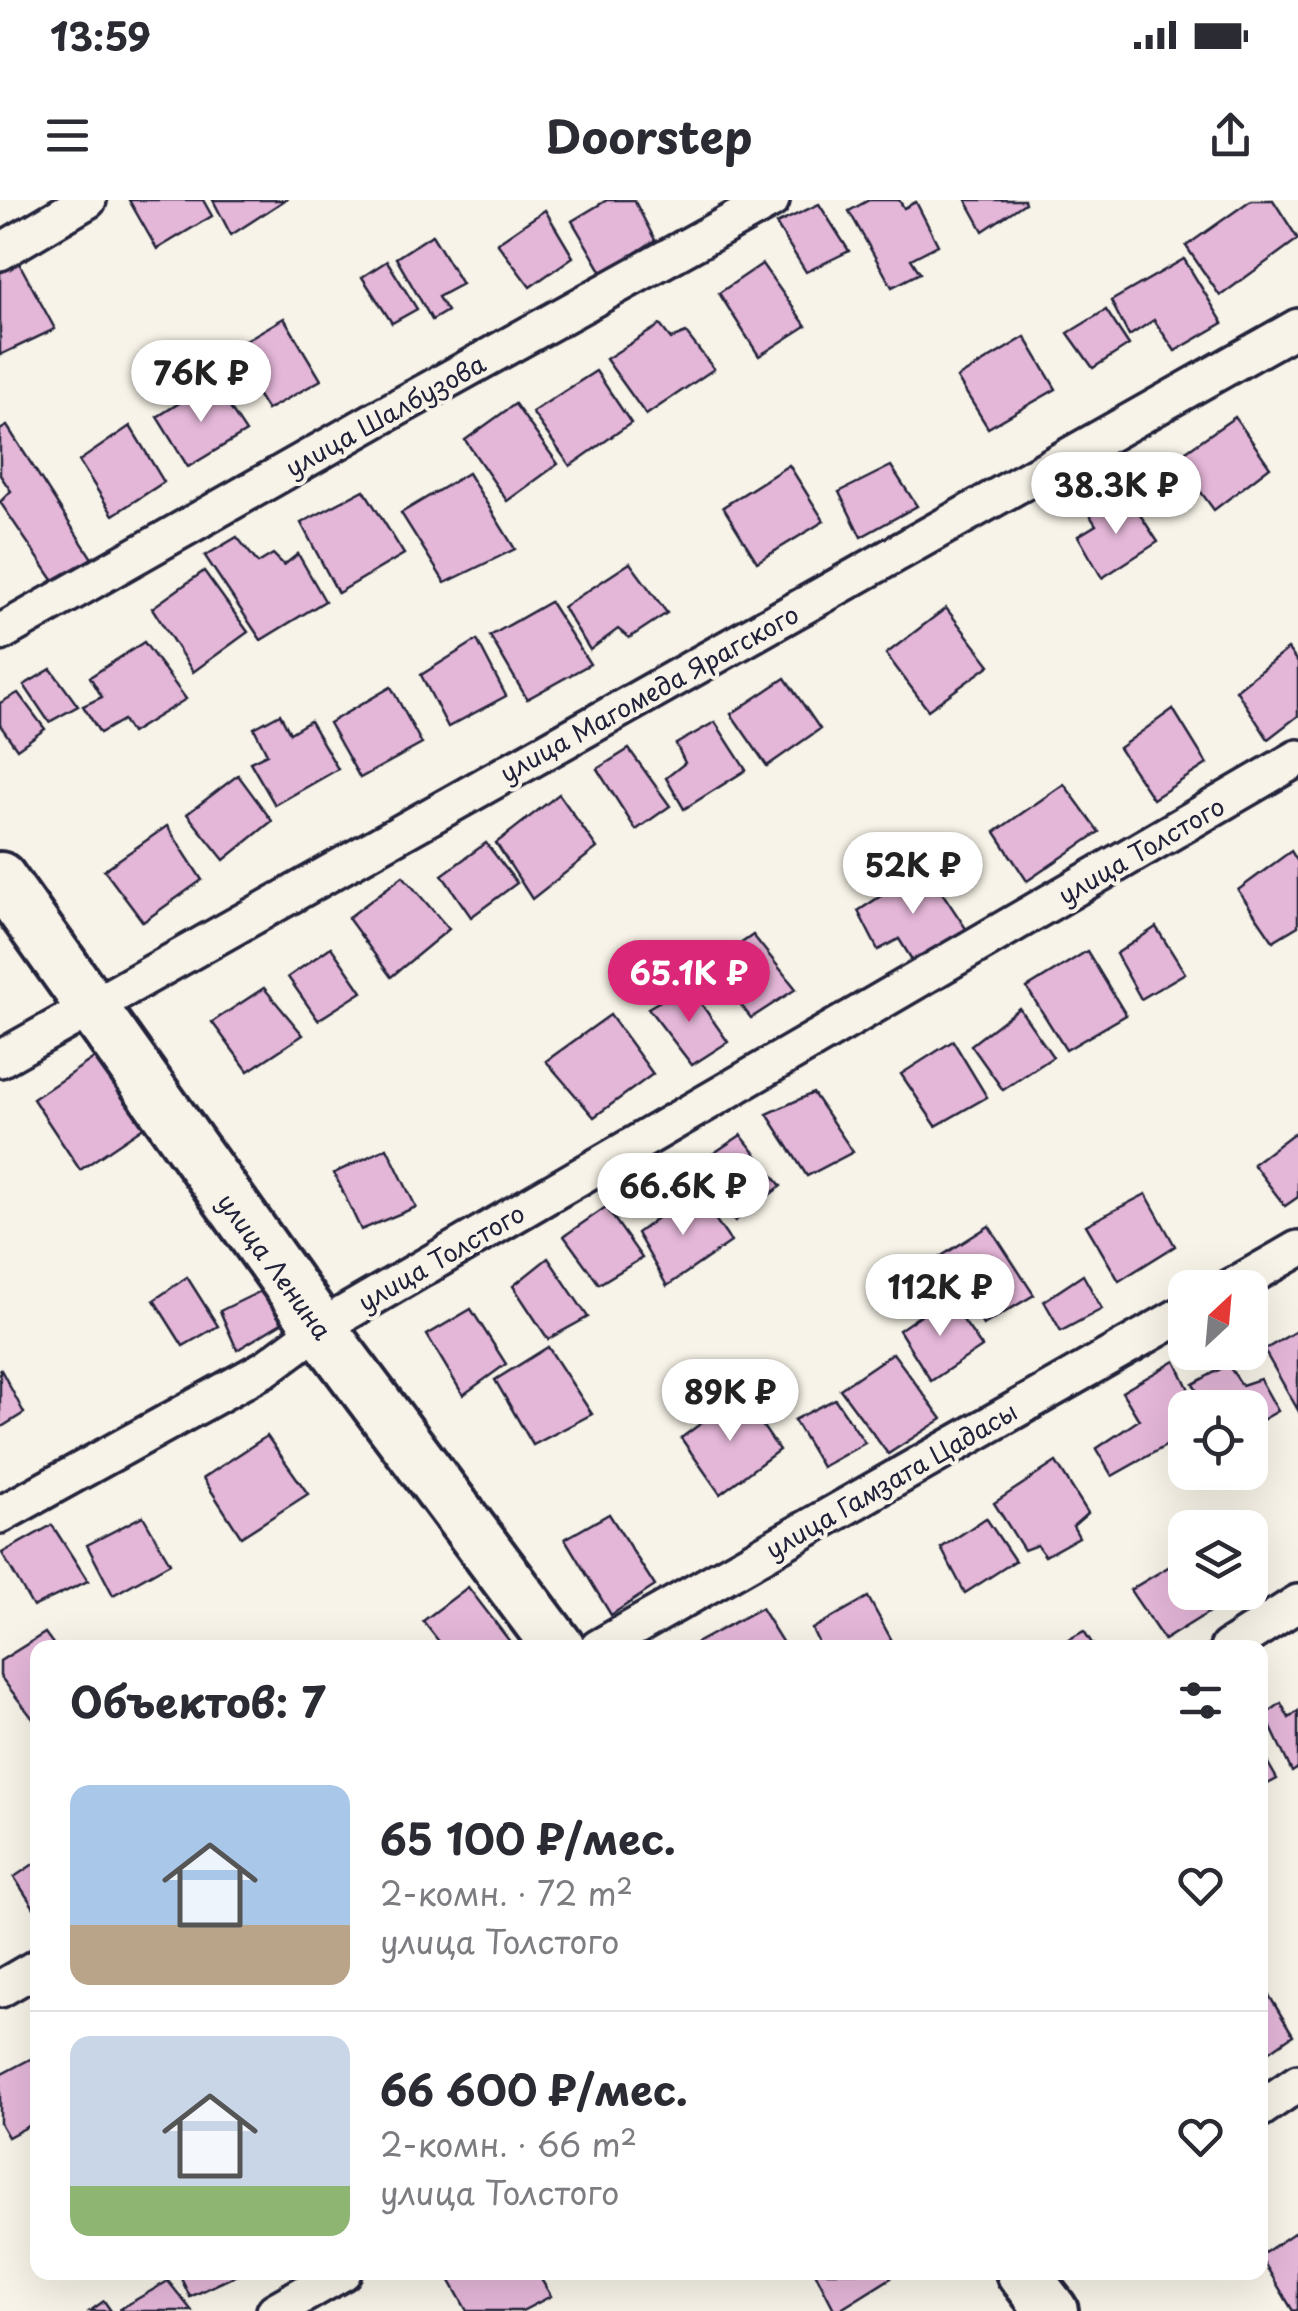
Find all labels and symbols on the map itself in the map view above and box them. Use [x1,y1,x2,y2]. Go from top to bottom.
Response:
pin: 76K ₽ [131,340,271,425]
street label: улица Шалбузова [278,344,492,486]
pin: 38.3K ₽ [1024,452,1208,537]
street label: улица Магомеда Ярагского [492,595,806,791]
street label: улица Толстого [1050,787,1232,913]
pin: 52K ₽ [843,832,983,917]
pin: 65.1K ₽ [597,940,781,1025]
pin: 66.6K ₽ [591,1153,775,1238]
street label: улица Ленина [209,1185,342,1348]
street label: улица Толстого [350,1194,532,1320]
pin: 112K ₽ [859,1254,1021,1339]
north arrow [1168,1270,1268,1370]
pin: 89K ₽ [660,1359,800,1444]
street label: улица Гамзата Цадасы [758,1392,1024,1568]

